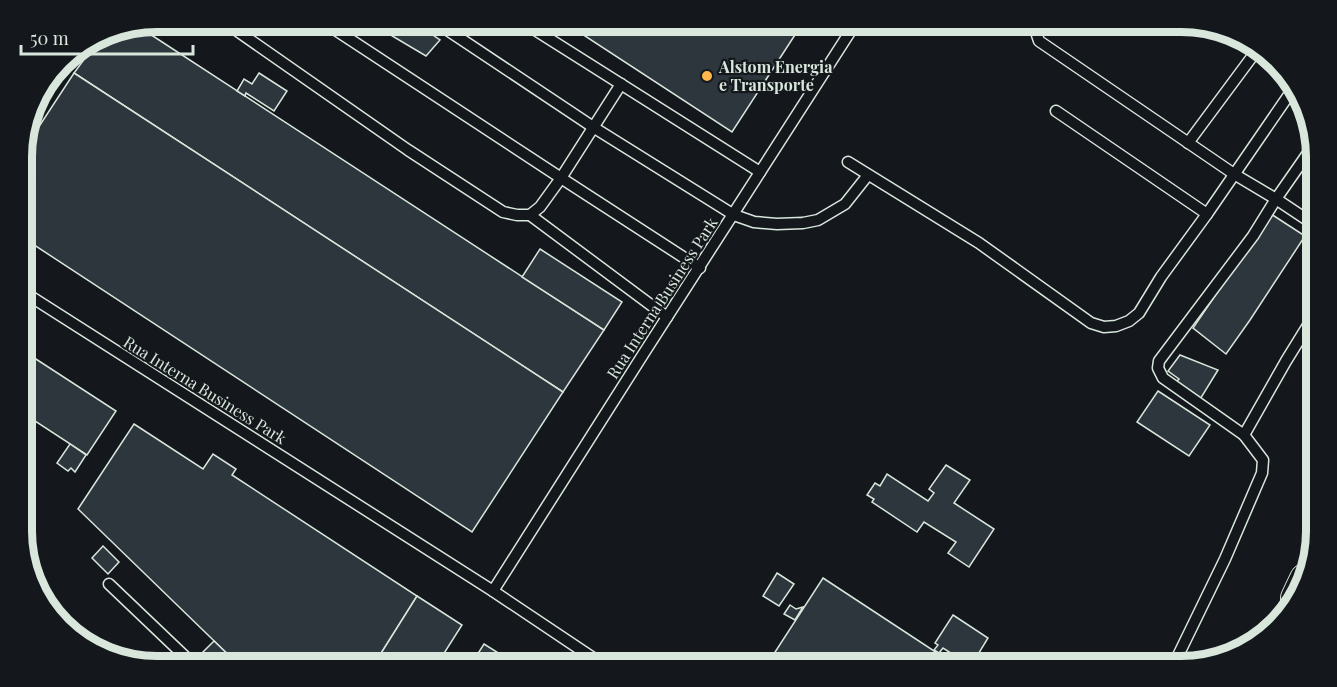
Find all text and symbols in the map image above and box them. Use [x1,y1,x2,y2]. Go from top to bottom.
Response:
scale bar [21,18,194,56]
text: 50 m [30,26,69,50]
place label: Alstom Energia e Transporte [718,56,833,95]
marker: Alstom Energia e Transporte [700,69,714,83]
street label: Rua Interna Business Park [601,213,722,382]
street label: Rua Interna Business Park [120,331,291,449]

